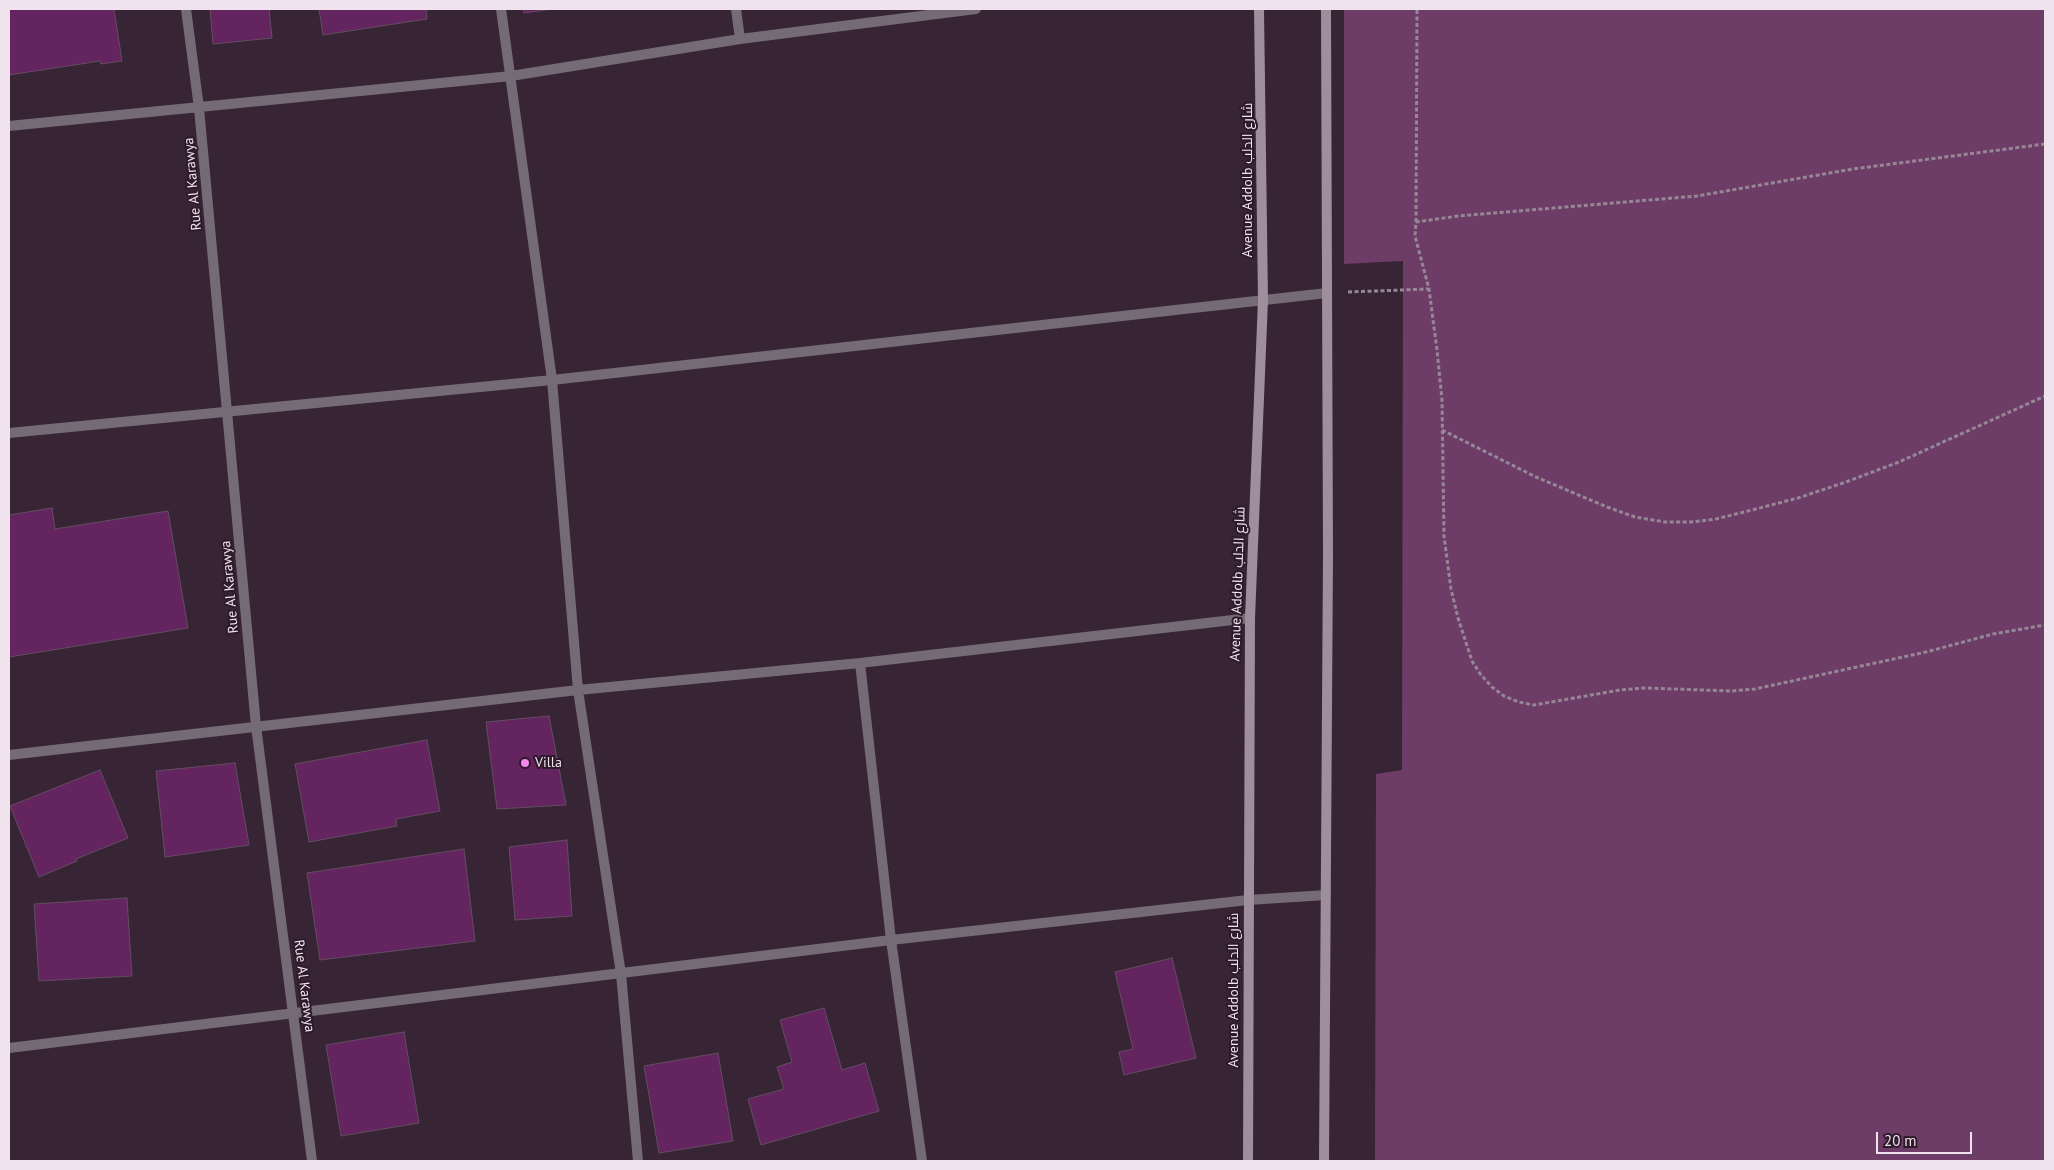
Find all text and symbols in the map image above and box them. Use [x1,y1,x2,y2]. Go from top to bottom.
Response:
street label: Avenue Addolb شارع الدلب [1240,103,1256,257]
street label: Rue Al Karawya [181,137,205,231]
street label: Avenue Addolb شارع الدلب [1227,506,1249,662]
street label: Rue Al Karawya [218,540,242,634]
place label: Villa [535,755,562,771]
marker: Villa [519,757,531,769]
street label: Avenue Addolb شارع الدلب [1226,913,1242,1067]
street label: Rue Al Karawya [290,939,318,1033]
scale bar [1879,1122,1975,1154]
text: 20 m [1884,1131,1917,1150]

